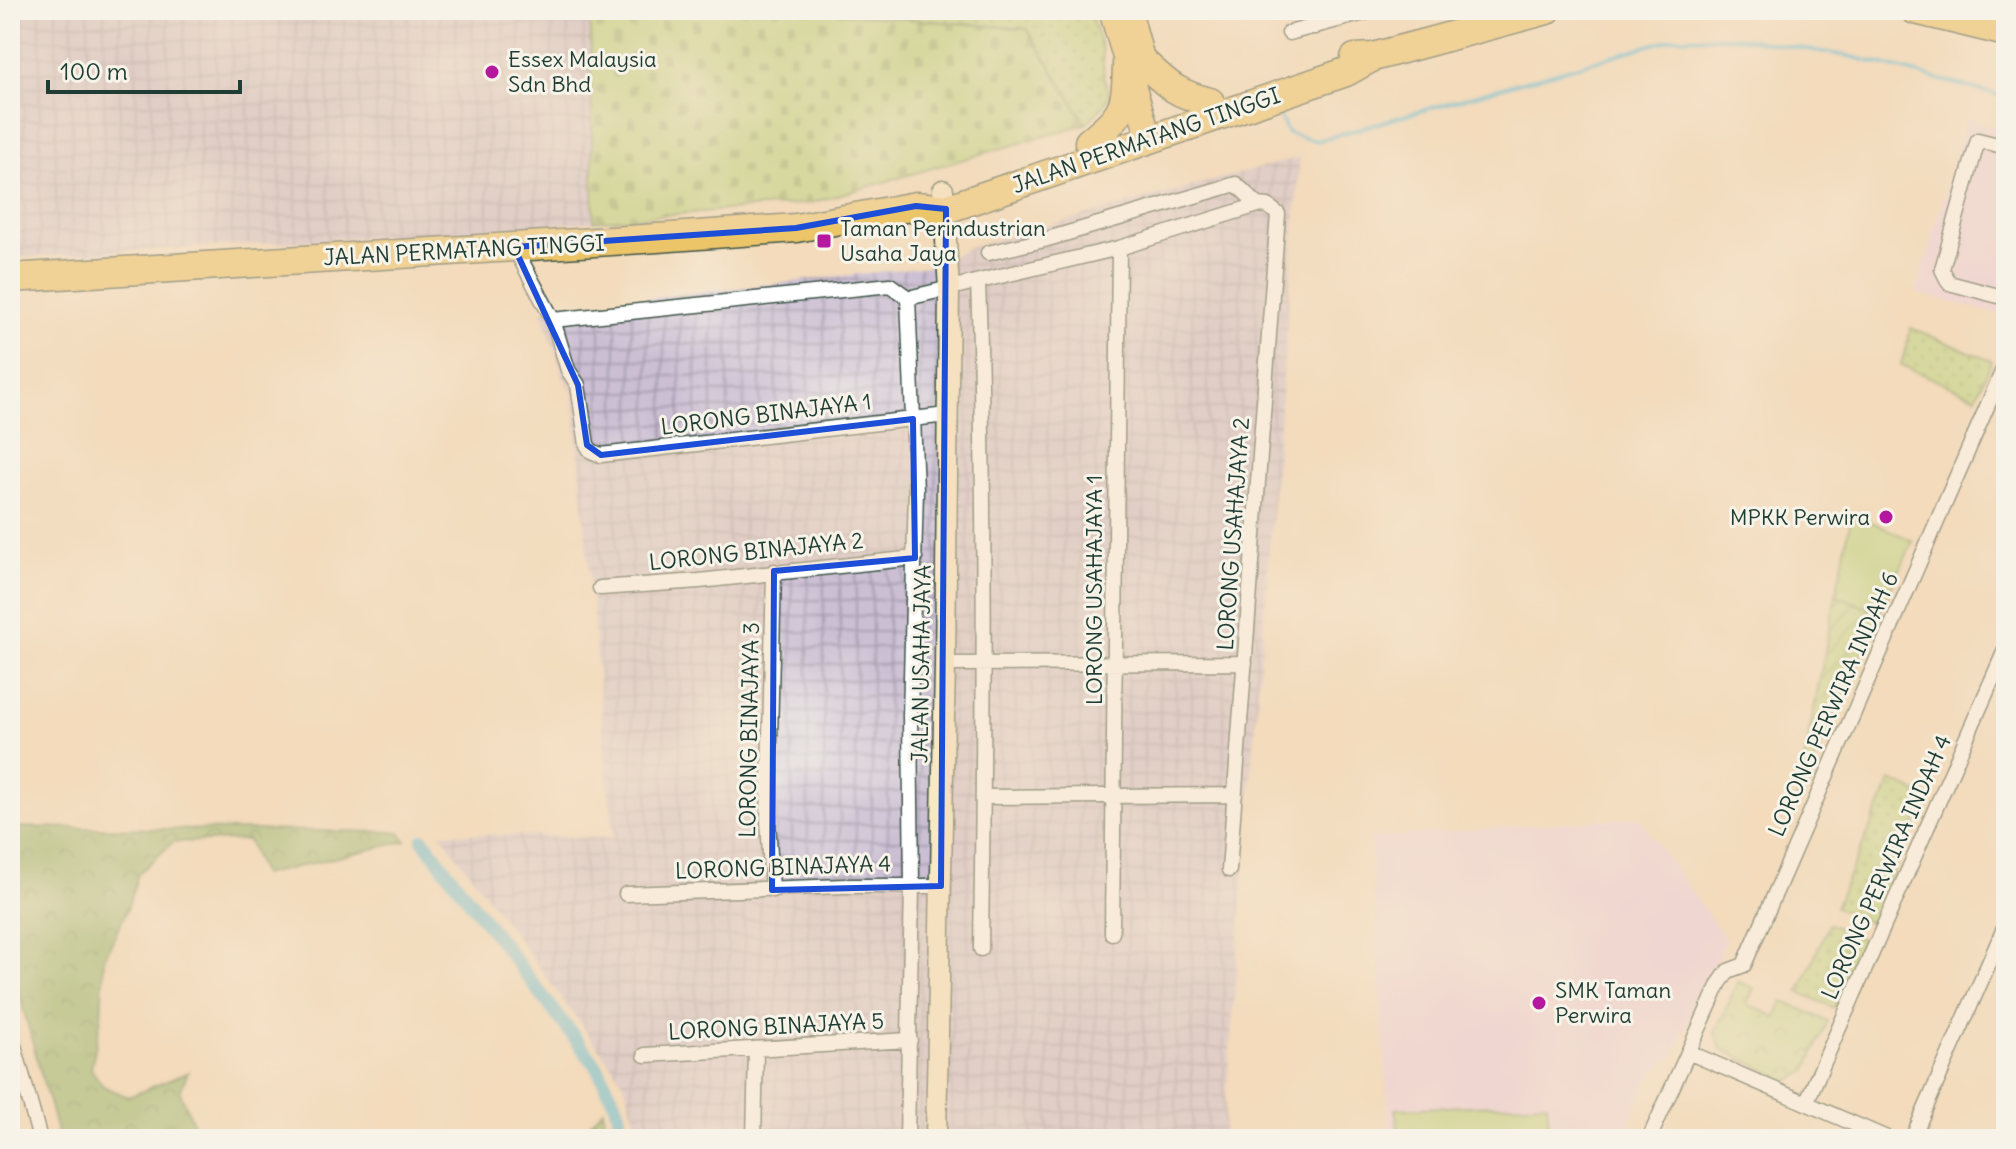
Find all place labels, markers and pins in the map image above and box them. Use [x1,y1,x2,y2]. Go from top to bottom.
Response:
place label: Essex Malaysia Sdn Bhd [508,45,657,98]
marker: Essex Malaysia Sdn Bhd [483,63,501,81]
place label: Taman Perindustrian Usaha Jaya [840,214,1046,267]
marker: Taman Perindustrian Usaha Jaya [815,232,833,250]
place label: MPKK Perwira [1730,503,1870,531]
marker: MPKK Perwira [1877,508,1895,526]
place label: SMK Taman Perwira [1555,976,1671,1029]
marker: SMK Taman Perwira [1530,994,1548,1012]

